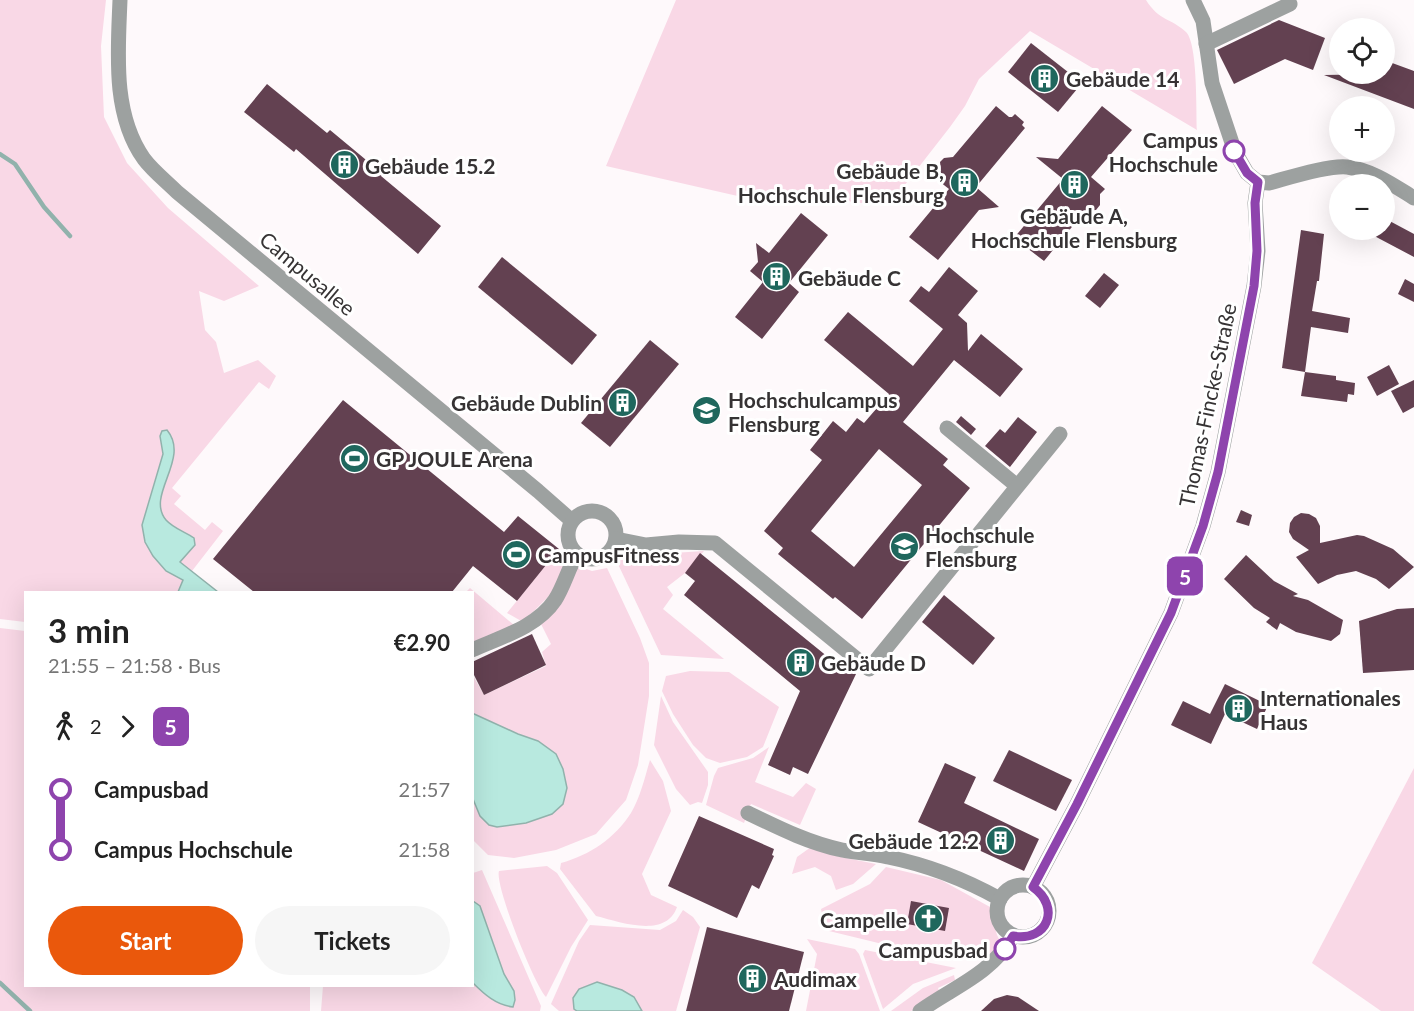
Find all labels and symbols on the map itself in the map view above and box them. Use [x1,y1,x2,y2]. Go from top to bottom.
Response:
building icon: Gebäude 14 [1029,62,1061,94]
place label: Gebäude 14 [1066,66,1179,91]
place label: Campus Hochschule [1109,127,1218,176]
marker: Campus Hochschule [1223,140,1245,162]
building icon: Gebäude 15.2 [328,149,360,181]
place label: Gebäude 15.2 [365,153,496,178]
place label: Gebäude B, Hochschule Flensburg [738,158,944,207]
building icon: Gebäude B, Hochschule Flensburg [949,166,981,198]
building icon: Gebäude A, Hochschule Flensburg [1058,168,1090,200]
place label: Gebäude A, Hochschule Flensburg [971,203,1177,252]
street label: Campusallee [255,226,361,320]
building icon: Gebäude C [761,261,793,293]
place label: Gebäude C [798,265,901,290]
street label: Thomas-Fincke-Straße [1173,301,1241,509]
building icon: Gebäude Dublin [607,386,639,418]
place label: Hochschulcampus Flensburg [728,387,898,436]
place label: Gebäude Dublin [451,390,602,415]
school or university icon: Hochschulcampus Flensburg [691,395,723,427]
sports icon: GP JOULE Arena [339,442,371,474]
place label: GP JOULE Arena [376,446,533,471]
place label: Hochschule Flensburg [925,522,1034,571]
school or university icon: Hochschule Flensburg [888,530,920,562]
sports icon: CampusFitness [501,538,533,570]
place label: CampusFitness [538,542,679,567]
line badge: 5 [1166,556,1204,596]
building icon: Gebäude D [784,646,816,678]
place label: Gebäude D [821,650,926,675]
place label: Internationales Haus [1260,685,1401,734]
building icon: Internationales Haus [1223,693,1255,725]
building icon: Gebäude 12.2 [984,824,1016,856]
place label: Gebäude 12.2 [848,828,979,853]
church icon: Campelle [912,903,944,935]
place label: Campelle [820,907,907,932]
place label: Campusbad [878,937,988,962]
marker: Campusbad [994,938,1016,960]
building icon: Audimax [737,962,769,994]
place label: Audimax [773,966,857,991]

